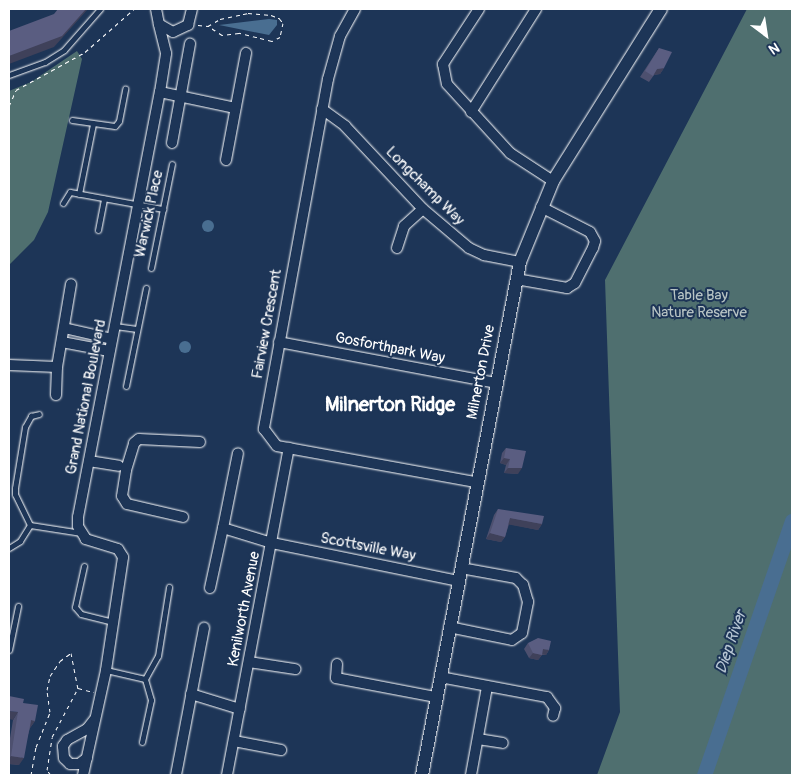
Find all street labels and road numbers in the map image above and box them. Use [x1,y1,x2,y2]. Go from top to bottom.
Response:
street label: Longchamp Way [382,143,468,229]
street label: Warwick Place [131,169,167,259]
street label: Fairview Crescent [249,268,285,380]
street label: Grand National Boulevard [62,318,110,476]
street label: Milnerton Drive [463,323,499,421]
street label: Gosforthpark Way [334,329,446,367]
street label: Scottsville Way [319,529,417,565]
street label: Kenilworth Avenue [224,550,264,668]

